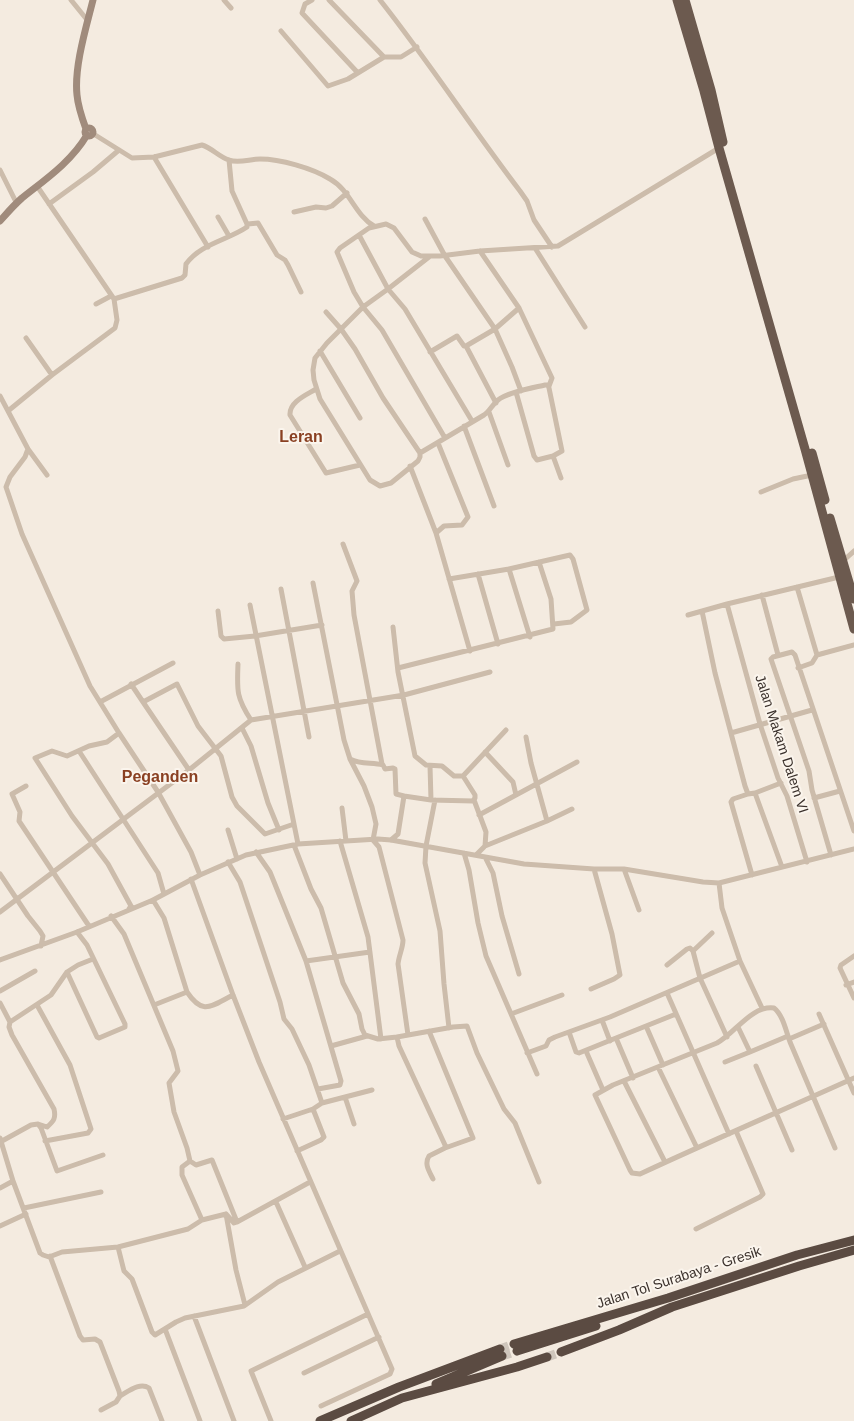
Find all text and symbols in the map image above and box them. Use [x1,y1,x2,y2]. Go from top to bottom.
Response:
district label: Leran [279,428,323,448]
street label: Jalan Makam Dalem VI [751,673,811,815]
district label: Peganden [122,768,198,788]
street label: Jalan Tol Surabaya - Gresik [595,1243,763,1313]

